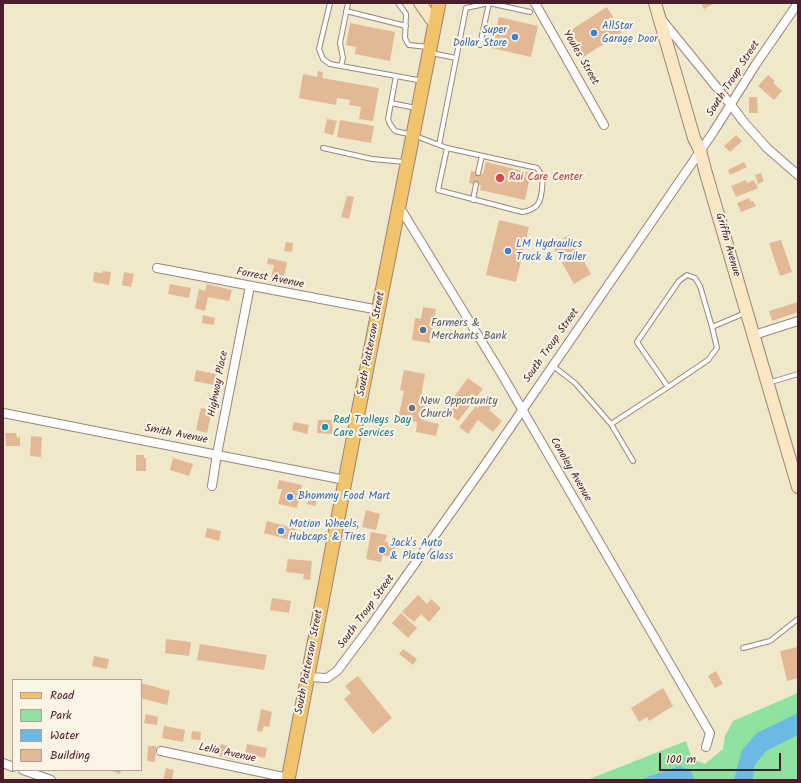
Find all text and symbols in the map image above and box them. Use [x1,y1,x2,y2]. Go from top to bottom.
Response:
place label: AllStar Garage Door [602,20,658,46]
place label: Super Dollar Store [453,24,507,50]
street label: Youles Street [559,28,601,88]
marker: AllStar Garage Door [589,28,599,38]
marker: Super Dollar Store [510,32,520,42]
street label: South Troup Street [704,38,764,120]
place label: Rai Care Center [509,171,583,185]
marker: Rai Care Center [494,172,506,184]
street label: Griffin Avenue [712,212,742,278]
place label: LM Hydraulics Truck & Trailer [516,238,586,264]
marker: LM Hydraulics Truck & Trailer [503,246,513,256]
street label: Forrest Avenue [235,266,305,292]
street label: South Patterson Street [355,290,389,398]
street label: South Troup Street [521,306,583,386]
place label: Farmers & Merchants Bank [431,317,507,343]
marker: Farmers & Merchants Bank [418,325,428,335]
street label: Highway Place [206,350,232,418]
place label: New Opportunity Church [420,395,498,421]
marker: New Opportunity Church [407,403,417,413]
place label: Red Trolleys Day Care Services [333,414,411,440]
street label: Smith Avenue [143,422,209,448]
marker: Red Trolleys Day Care Services [320,422,330,432]
street label: Conoley Avenue [546,436,594,504]
place label: Bhommy Food Mart [298,490,390,504]
marker: Bhommy Food Mart [285,492,295,502]
place label: Motion Wheels, Hubcaps & Tires [289,518,366,544]
marker: Motion Wheels, Hubcaps & Tires [276,526,286,536]
place label: Jack's Auto & Plate Glass [390,537,454,563]
marker: Jack's Auto & Plate Glass [377,545,387,555]
street label: South Troup Street [336,573,398,651]
street label: South Patterson Street [293,608,327,716]
legend [12,679,142,771]
text: Road [50,686,74,705]
text: Park [50,706,72,725]
text: Water [50,726,79,745]
street label: Lelia Avenue [197,741,257,767]
scale bar [661,745,783,771]
text: Building [50,746,90,765]
text: 100 m [666,750,696,769]

